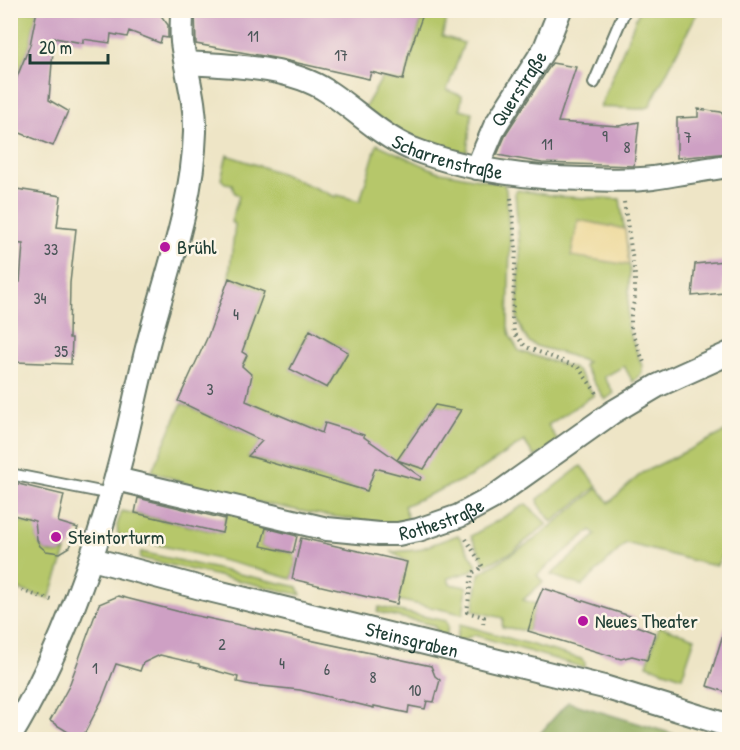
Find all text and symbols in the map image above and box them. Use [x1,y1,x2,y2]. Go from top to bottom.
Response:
house number: 11 [247,25,259,47]
scale bar [30,27,108,65]
text: 20 m [39,35,72,60]
house number: 17 [334,44,348,66]
street label: Querstraße [484,45,553,132]
house number: 9 [602,125,608,147]
house number: 7 [684,126,692,148]
street label: Scharrenstraße [387,127,505,185]
house number: 11 [541,133,553,155]
house number: 8 [624,136,631,158]
place label: Brühl [177,233,217,260]
house number: 33 [44,238,58,260]
marker: Brühl [158,240,172,254]
house number: 34 [33,287,47,309]
house number: 4 [233,303,239,325]
house number: 35 [54,340,68,362]
house number: 3 [206,378,214,400]
street label: Rothestraße [397,491,489,546]
place label: Steintorturm [68,523,164,550]
marker: Steintorturm [49,530,63,544]
place label: Neues Theater [595,607,698,634]
marker: Neues Theater [576,614,590,628]
street label: Steinsgraben [363,615,461,664]
house number: 2 [218,633,226,655]
house number: 4 [279,652,285,674]
house number: 1 [92,657,98,679]
house number: 6 [324,658,330,680]
house number: 8 [370,666,377,688]
house number: 10 [409,679,421,701]

